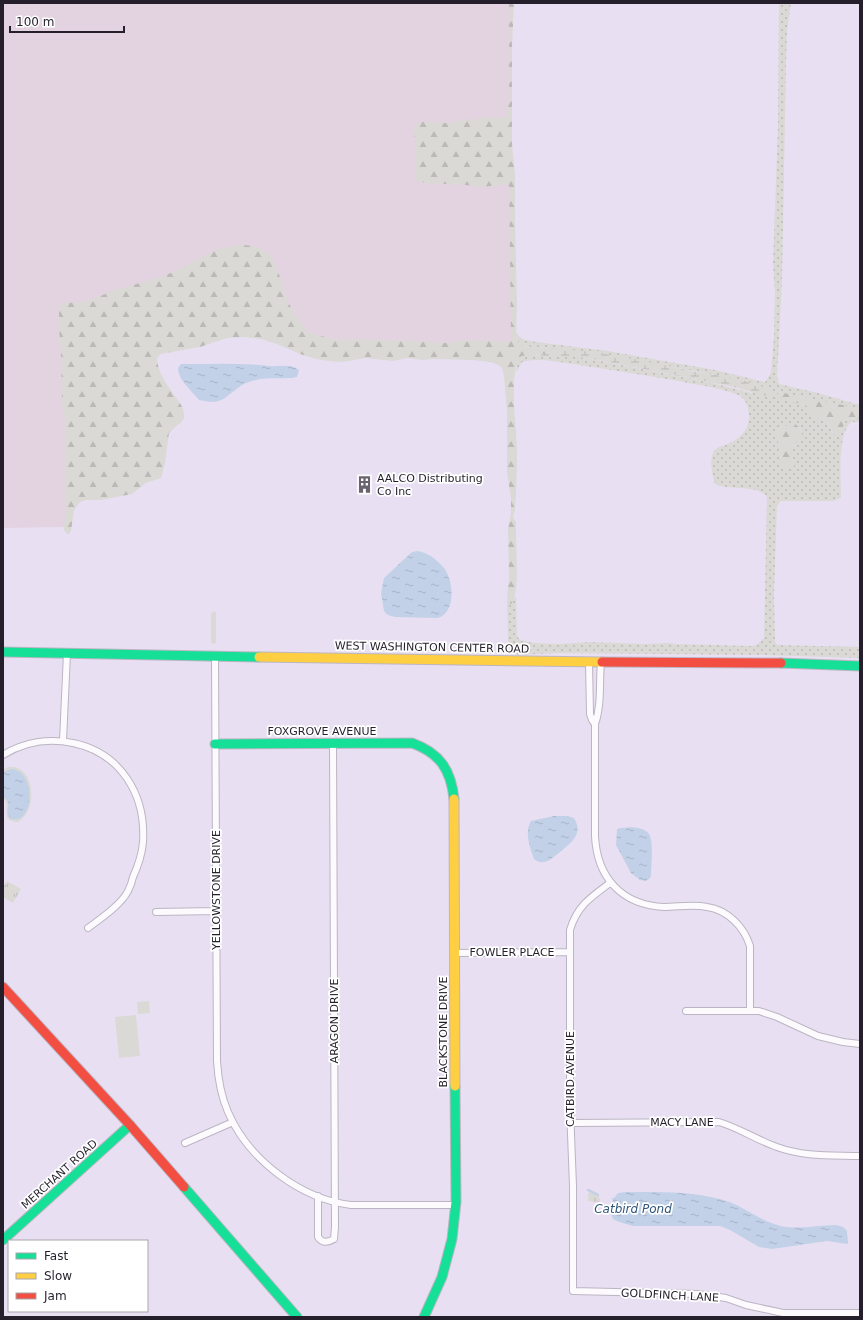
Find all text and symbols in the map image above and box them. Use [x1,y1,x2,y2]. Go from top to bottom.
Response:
scale bar [10,8,124,34]
text: 100 m [16,15,54,29]
place label: AALCO Distributing Co Inc [377,472,483,498]
building icon: AALCO Distributing Co Inc [354,474,374,494]
street label: WEST WASHINGTON CENTER ROAD [335,639,529,656]
street label: FOXGROVE AVENUE [268,725,377,738]
street label: YELLOWSTONE DRIVE [210,830,223,951]
street label: FOWLER PLACE [469,946,555,959]
street label: BLACKSTONE DRIVE [437,976,450,1088]
street label: ARAGON DRIVE [328,979,341,1063]
street label: CATBIRD AVENUE [564,1031,577,1127]
street label: MACY LANE [650,1116,714,1129]
street label: MERCHANT ROAD [19,1137,100,1212]
water label: Catbird Pond [594,1202,672,1216]
legend [8,1240,148,1312]
text: Fast [44,1249,68,1263]
text: Slow [44,1269,72,1283]
street label: GOLDFINCH LANE [621,1286,719,1305]
text: Jam [43,1289,67,1303]

